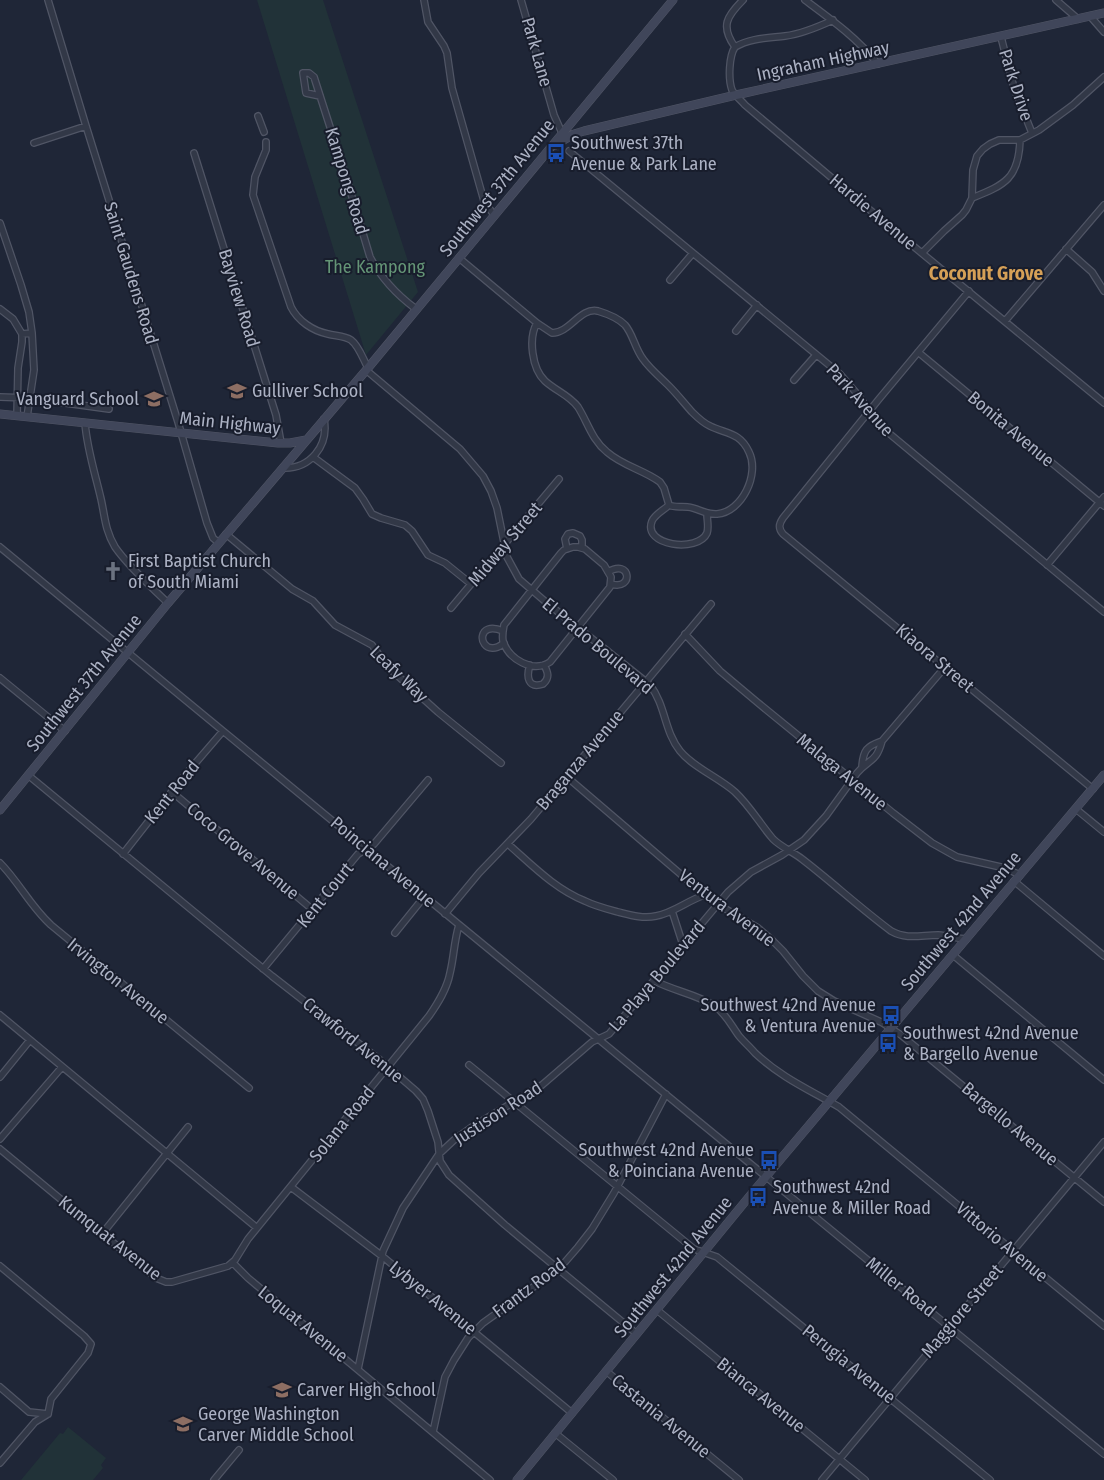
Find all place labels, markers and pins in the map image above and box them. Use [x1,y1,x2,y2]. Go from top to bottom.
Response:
place label: Southwest 37th Avenue & Park Lane [571,132,717,175]
bus stop icon: Southwest 37th Avenue & Park Lane [545,142,567,164]
school or university icon: Gulliver School [226,380,248,402]
place label: Gulliver School [252,380,363,402]
place label: Vanguard School [16,388,139,410]
school or university icon: Vanguard School [143,388,165,410]
place label: First Baptist Church of South Miami [128,550,271,593]
church icon: First Baptist Church of South Miami [102,560,124,582]
place label: Southwest 42nd Avenue & Ventura Avenue [700,994,876,1037]
bus stop icon: Southwest 42nd Avenue & Ventura Avenue [880,1004,902,1026]
place label: Southwest 42nd Avenue & Bargello Avenue [903,1022,1079,1065]
bus stop icon: Southwest 42nd Avenue & Bargello Avenue [877,1032,899,1054]
place label: Southwest 42nd Avenue & Poinciana Avenue [578,1139,754,1182]
bus stop icon: Southwest 42nd Avenue & Poinciana Avenue [758,1149,780,1171]
place label: Southwest 42nd Avenue & Miller Road [773,1176,931,1219]
bus stop icon: Southwest 42nd Avenue & Miller Road [747,1186,769,1208]
school or university icon: Carver High School [271,1379,293,1401]
place label: Carver High School [297,1379,436,1401]
place label: George Washington Carver Middle School [198,1403,354,1446]
school or university icon: George Washington Carver Middle School [172,1413,194,1435]

